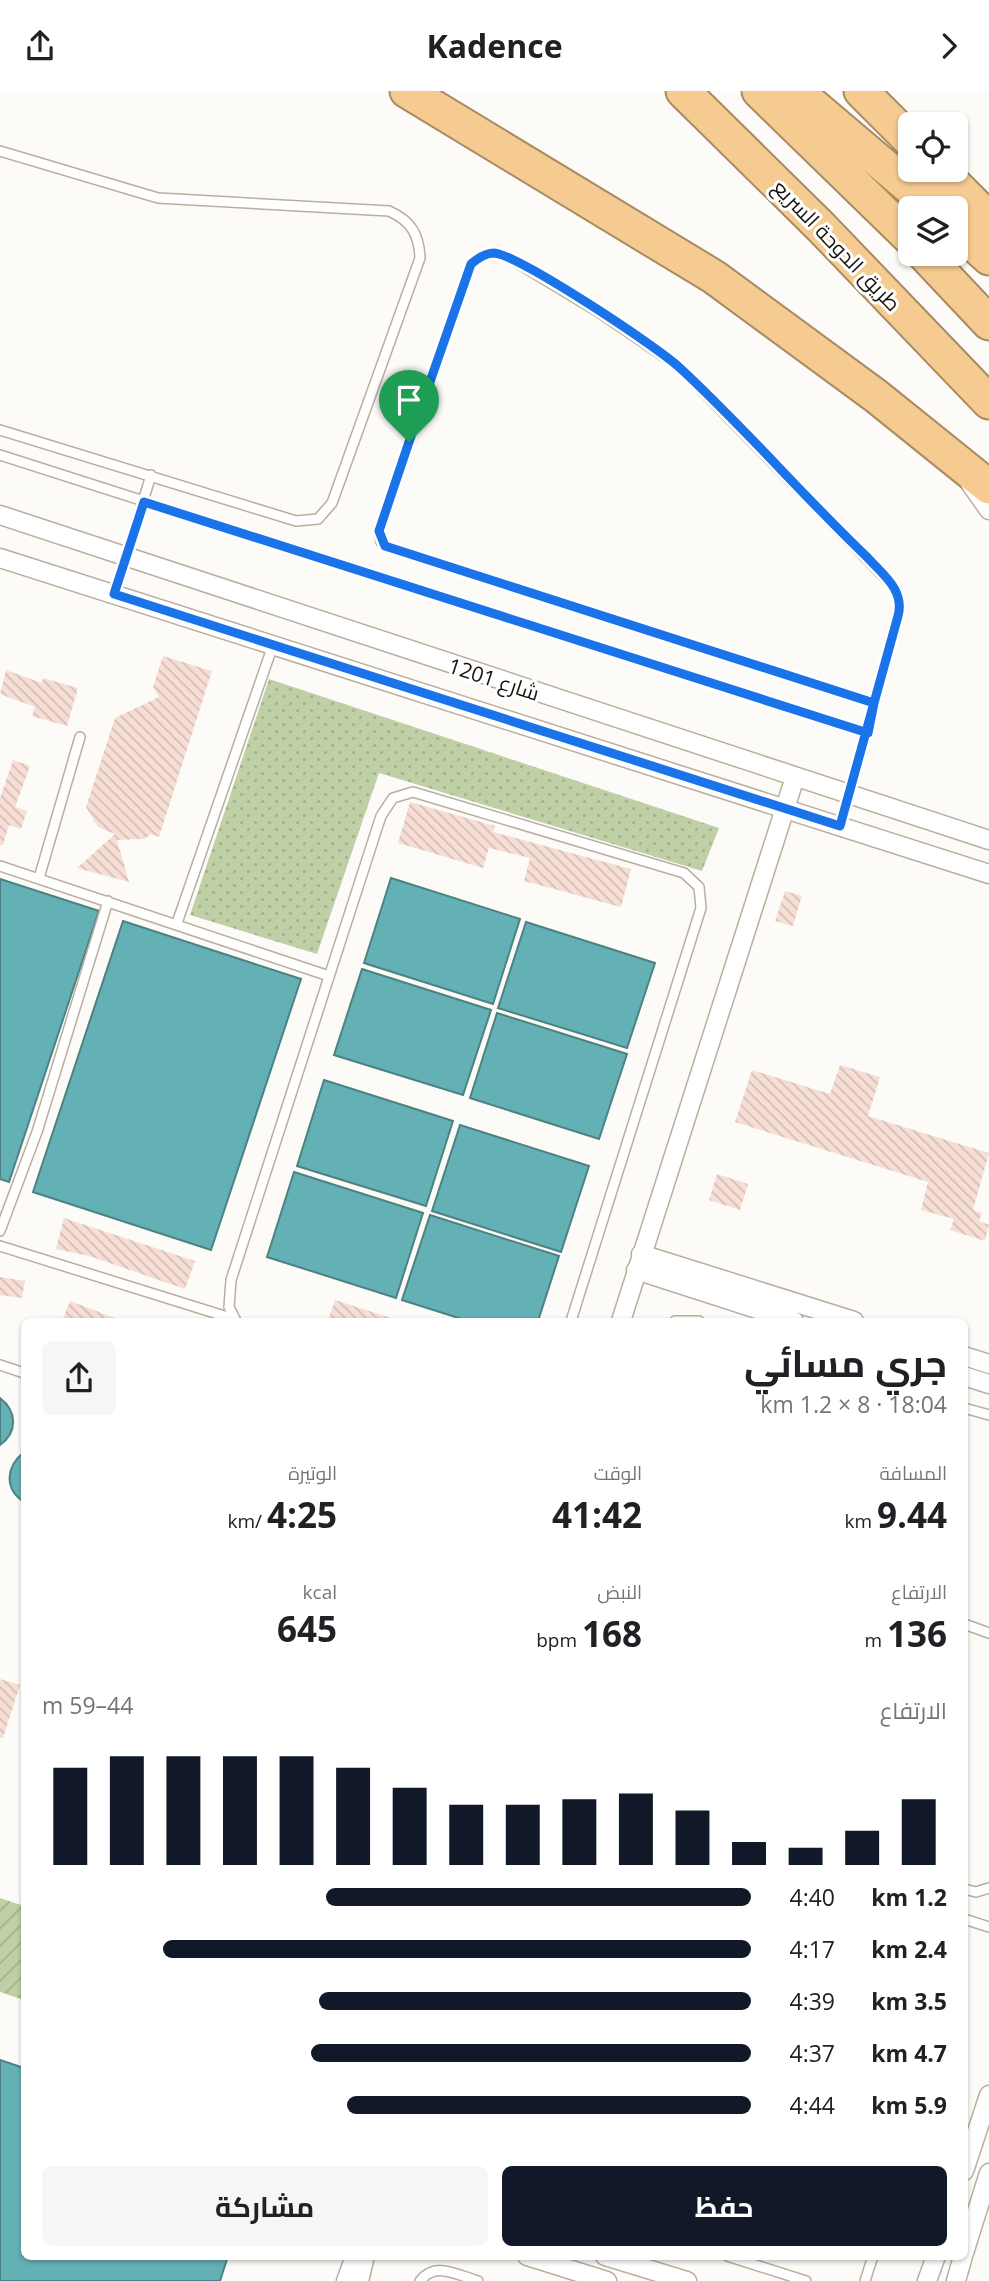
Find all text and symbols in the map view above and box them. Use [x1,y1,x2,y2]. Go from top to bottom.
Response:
text: Kadence [426,24,563,67]
icon: share [21,27,59,65]
icon: forward [930,27,968,65]
map controls [898,112,968,266]
button: locate [898,112,968,182]
street label: طريق الدوحة السريع [766,173,907,318]
button: layers [898,196,968,266]
pin [379,370,439,442]
icon: arrive [390,381,428,419]
street label: شارع 1201 [445,651,543,708]
text: جري مسائي [744,1336,947,1388]
button: share [42,1341,116,1415]
text: 18:04 · 8 × 1.2 km [760,1388,947,1420]
text: الوتيرة [288,1460,337,1486]
text: الوقت [594,1460,642,1486]
text: المسافة [879,1460,947,1486]
text: 4:25 [267,1491,337,1538]
text: 41:42 [552,1491,642,1538]
text: 9.44 [877,1491,947,1538]
text: /km [227,1508,267,1534]
text: km [844,1508,877,1534]
text: kcal [303,1579,337,1605]
text: النبض [597,1579,642,1605]
text: الارتفاع [891,1579,947,1605]
text: 645 [277,1605,337,1652]
text: 168 [582,1610,642,1657]
text: 136 [887,1610,947,1657]
text: bpm [536,1627,582,1653]
text: m [864,1627,887,1653]
text: 44–59 m [42,1689,133,1721]
text: الارتفاع [880,1694,947,1726]
text: 4:40 [790,1881,835,1913]
text: 1.2 km [871,1881,947,1913]
text: 4:17 [790,1933,835,1965]
text: 2.4 km [871,1933,947,1965]
text: 4:39 [790,1985,835,2017]
text: 3.5 km [871,1985,947,2017]
text: 4:37 [790,2037,835,2069]
text: 4.7 km [871,2037,947,2069]
text: 4:44 [790,2089,835,2121]
text: 5.9 km [871,2089,947,2121]
button: مشاركة [42,2166,488,2246]
button: حفظ [502,2166,947,2246]

